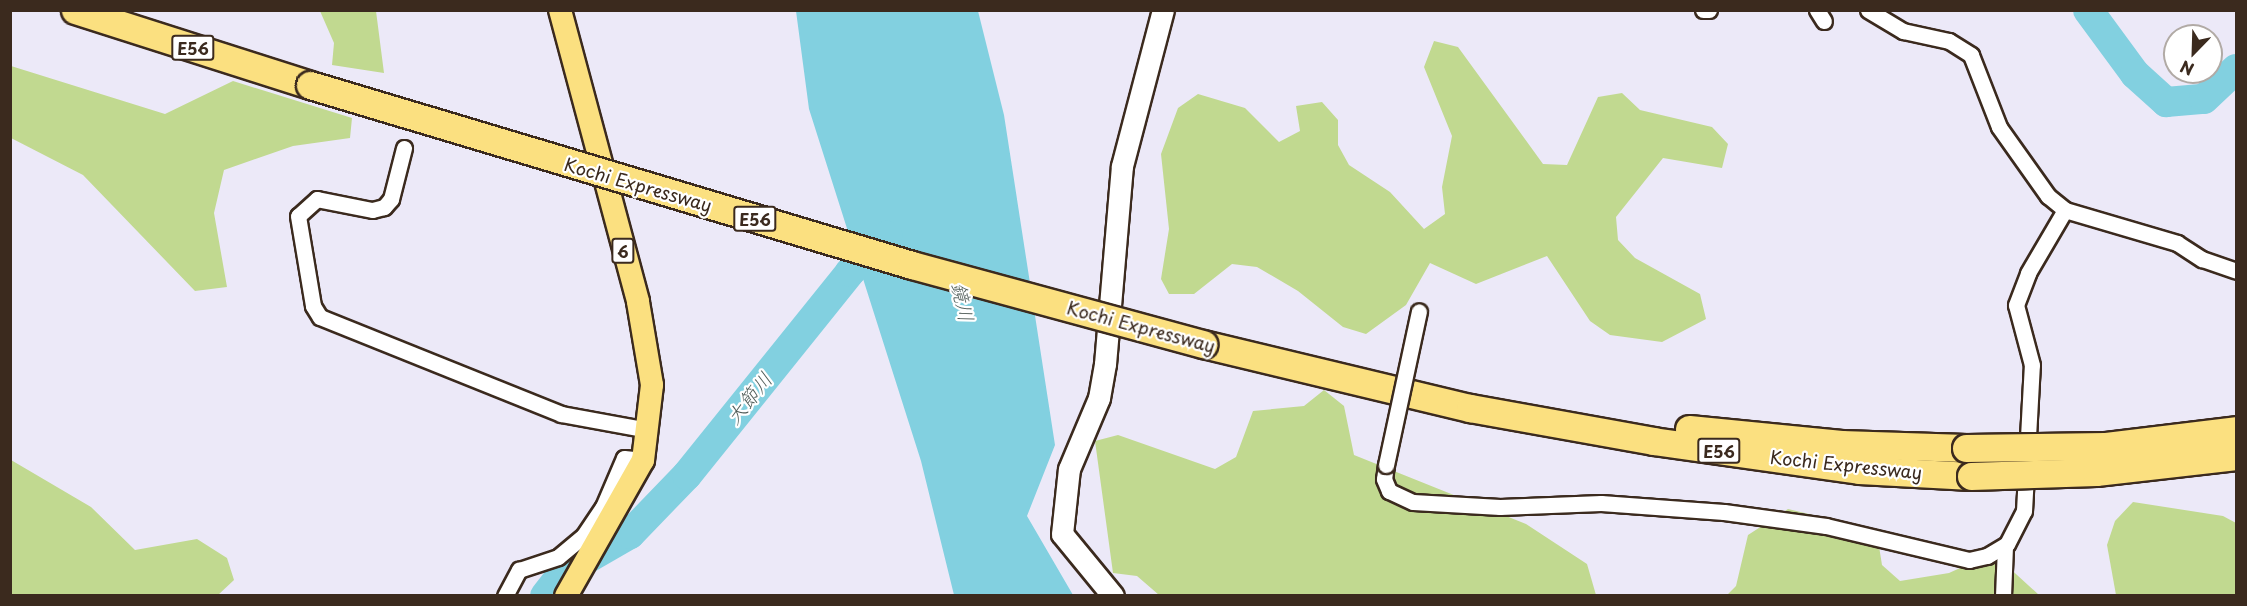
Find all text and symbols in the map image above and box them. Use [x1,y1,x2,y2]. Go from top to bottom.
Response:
north arrow [2163,24,2223,84]
road number: E56 [170,35,216,61]
text: N [2176,55,2197,82]
street label: Kochi Expressway [561,153,715,217]
road number: E56 [732,206,777,232]
road number: 6 [611,238,635,264]
water label: 鏡川 [947,280,979,324]
street label: Kochi Expressway [1064,297,1218,357]
water label: 大節川 [721,367,777,429]
road number: E56 [1696,438,1742,464]
street label: Kochi Expressway [1768,446,1924,484]

